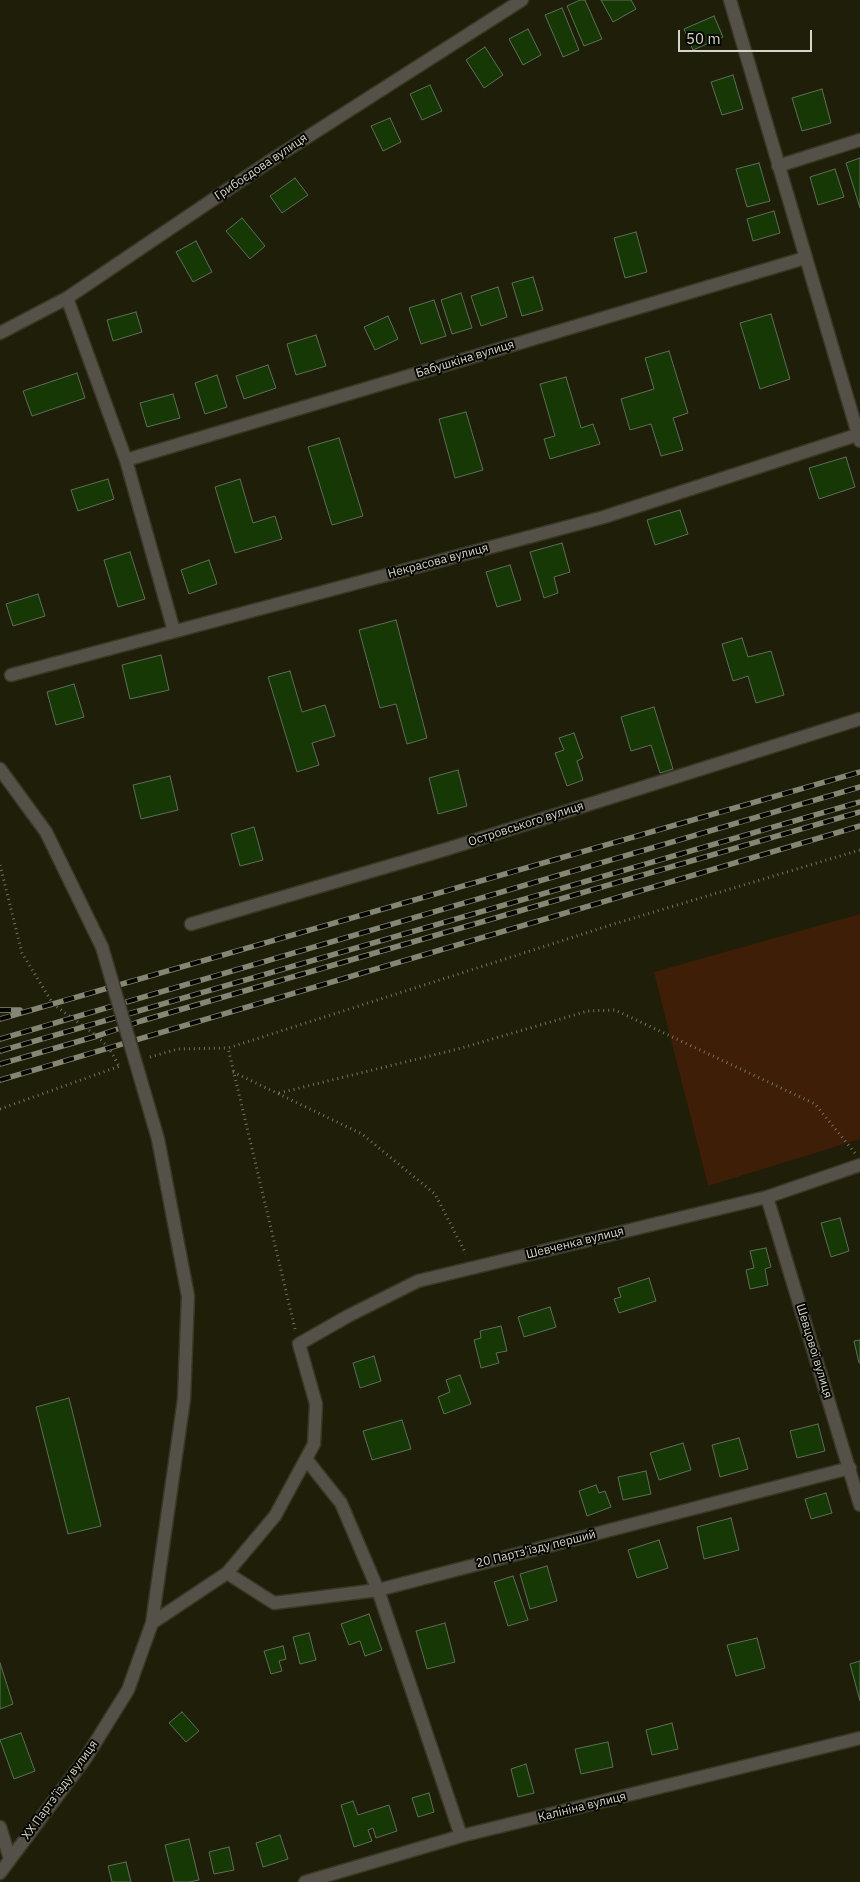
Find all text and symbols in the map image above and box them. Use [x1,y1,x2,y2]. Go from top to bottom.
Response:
scale bar [680,20,814,52]
text: 50 m [686,29,721,48]
street label: Грибоєдова вулиця [212,131,310,203]
street label: Бабушкіна вулиця [414,337,516,381]
street label: Некрасова вулиця [386,541,490,581]
street label: Островського вулиця [467,799,585,849]
street label: Шевченка вулиця [525,1224,625,1262]
street label: Шевцової вулиця [793,1302,835,1400]
street label: 20 Партз'їзду перший [475,1527,597,1571]
street label: XX Партз’їзду вулиця [19,1738,101,1842]
street label: Калініна вулиця [536,1789,628,1825]

